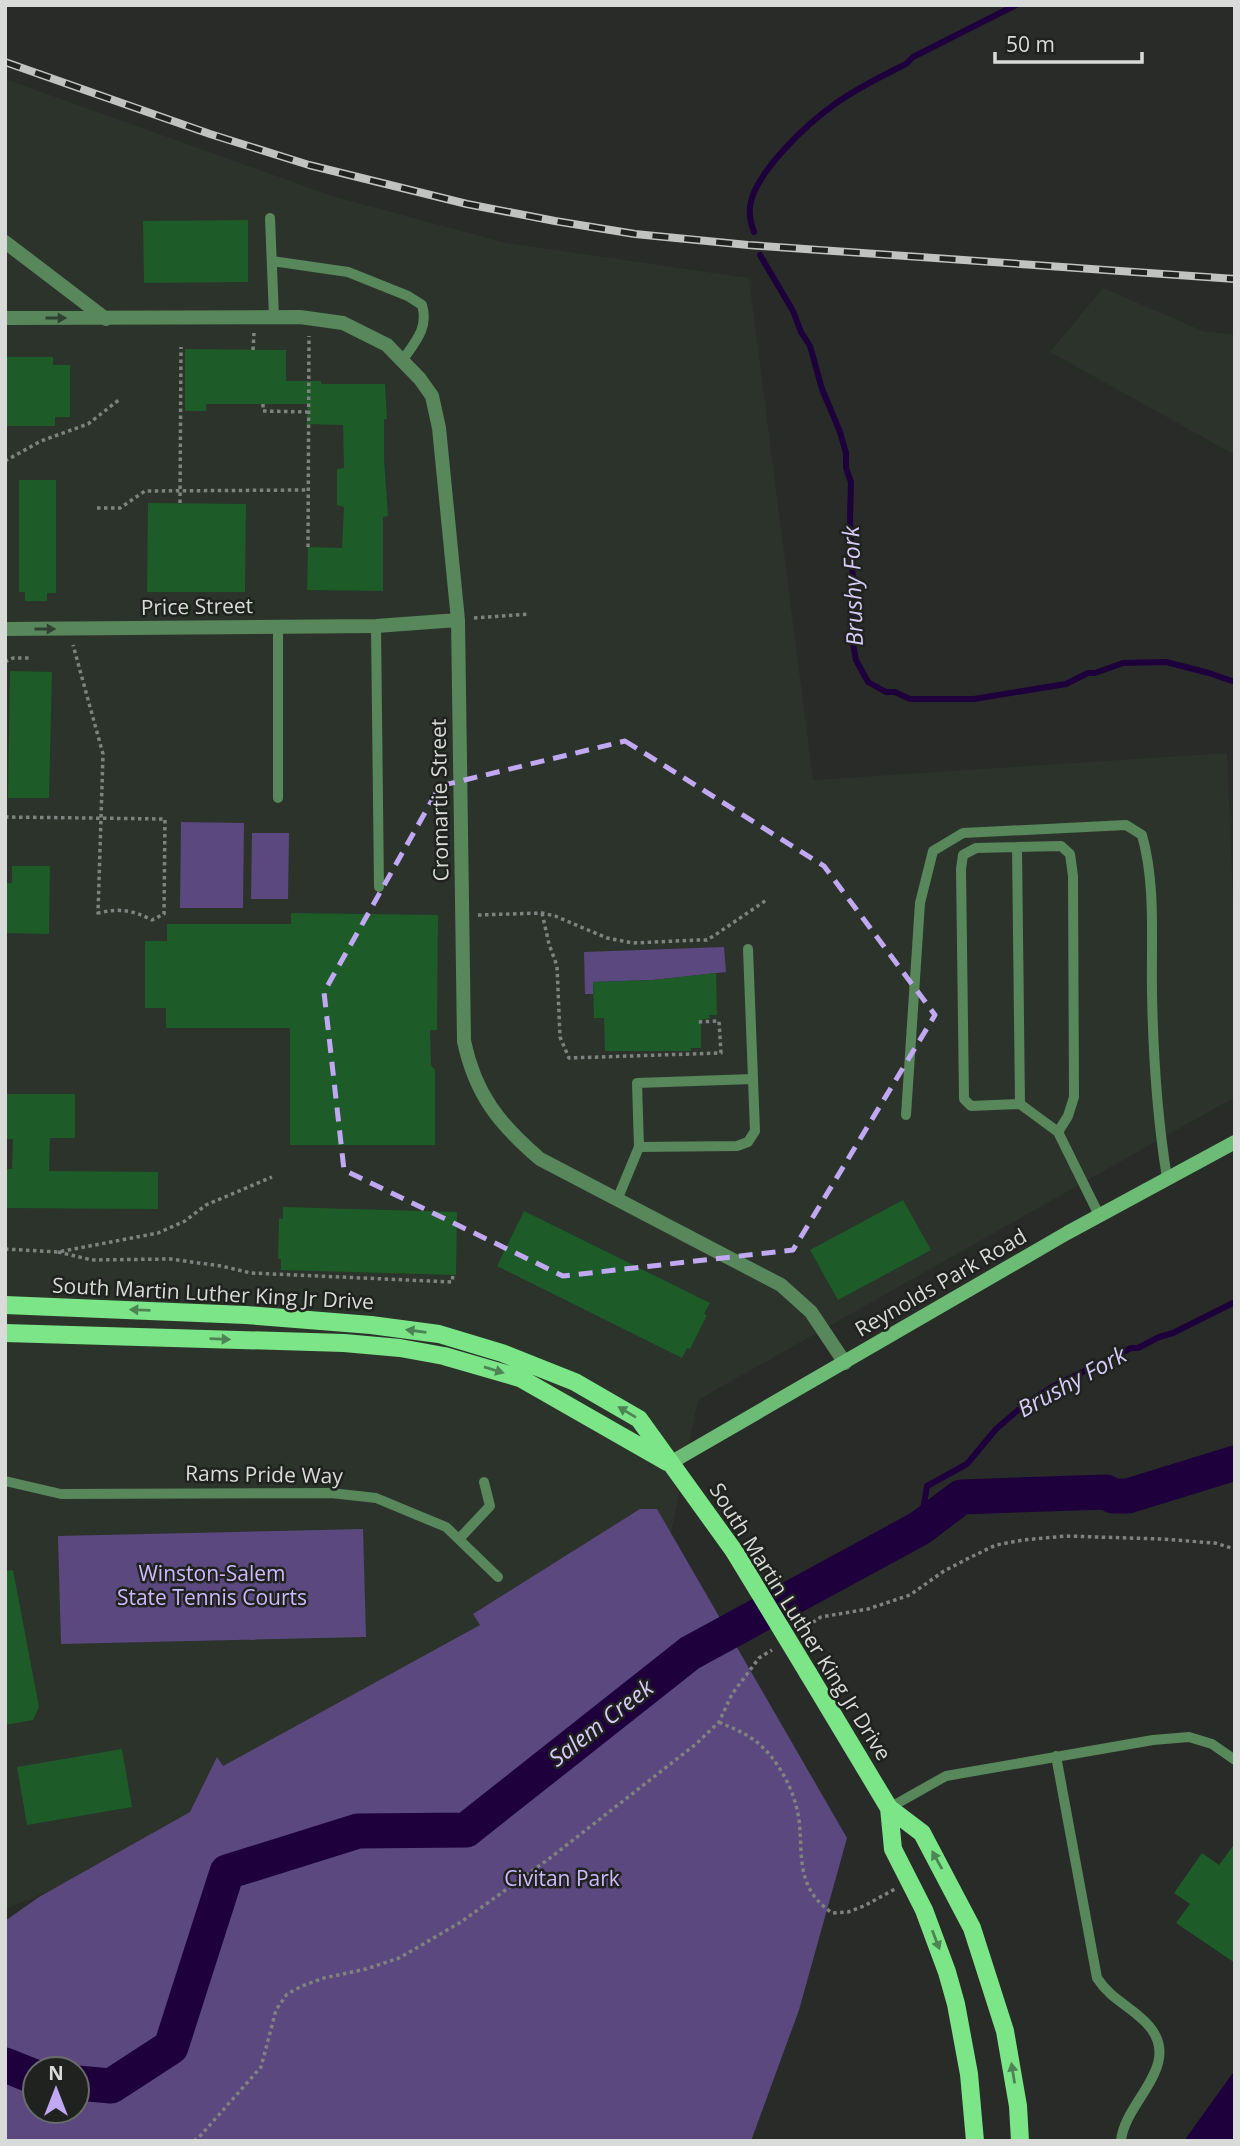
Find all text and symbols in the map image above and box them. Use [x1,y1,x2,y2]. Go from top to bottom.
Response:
scale bar [995,21,1142,65]
text: 50 m [1006,30,1055,58]
one-way arrow [45,312,67,324]
water label: Brushy Fork [834,525,870,647]
street label: Price Street [141,591,253,621]
one-way arrow [35,623,57,635]
street label: Cromartie Street [424,718,454,882]
street label: Reynolds Park Road [850,1222,1031,1343]
street label: South Martin Luther King Jr Drive [51,1271,375,1315]
one-way arrow [129,1305,151,1316]
one-way arrow [405,1326,427,1337]
one-way arrow [210,1334,232,1345]
water label: Brushy Fork [1011,1338,1132,1424]
one-way arrow [484,1365,505,1375]
one-way arrow [618,1405,637,1418]
street label: Rams Pride Way [185,1459,344,1489]
street label: South Martin Luther King Jr Drive [704,1477,898,1765]
park label: Winston-Salem State Tennis Courts [117,1559,307,1611]
water label: Salem Creek [541,1671,660,1773]
one-way arrow [932,1849,944,1869]
park label: Civitan Park [504,1864,620,1892]
one-way arrow [930,1930,941,1951]
north arrow [21,2055,91,2125]
text: N [48,2060,64,2086]
one-way arrow [1007,2062,1018,2084]

